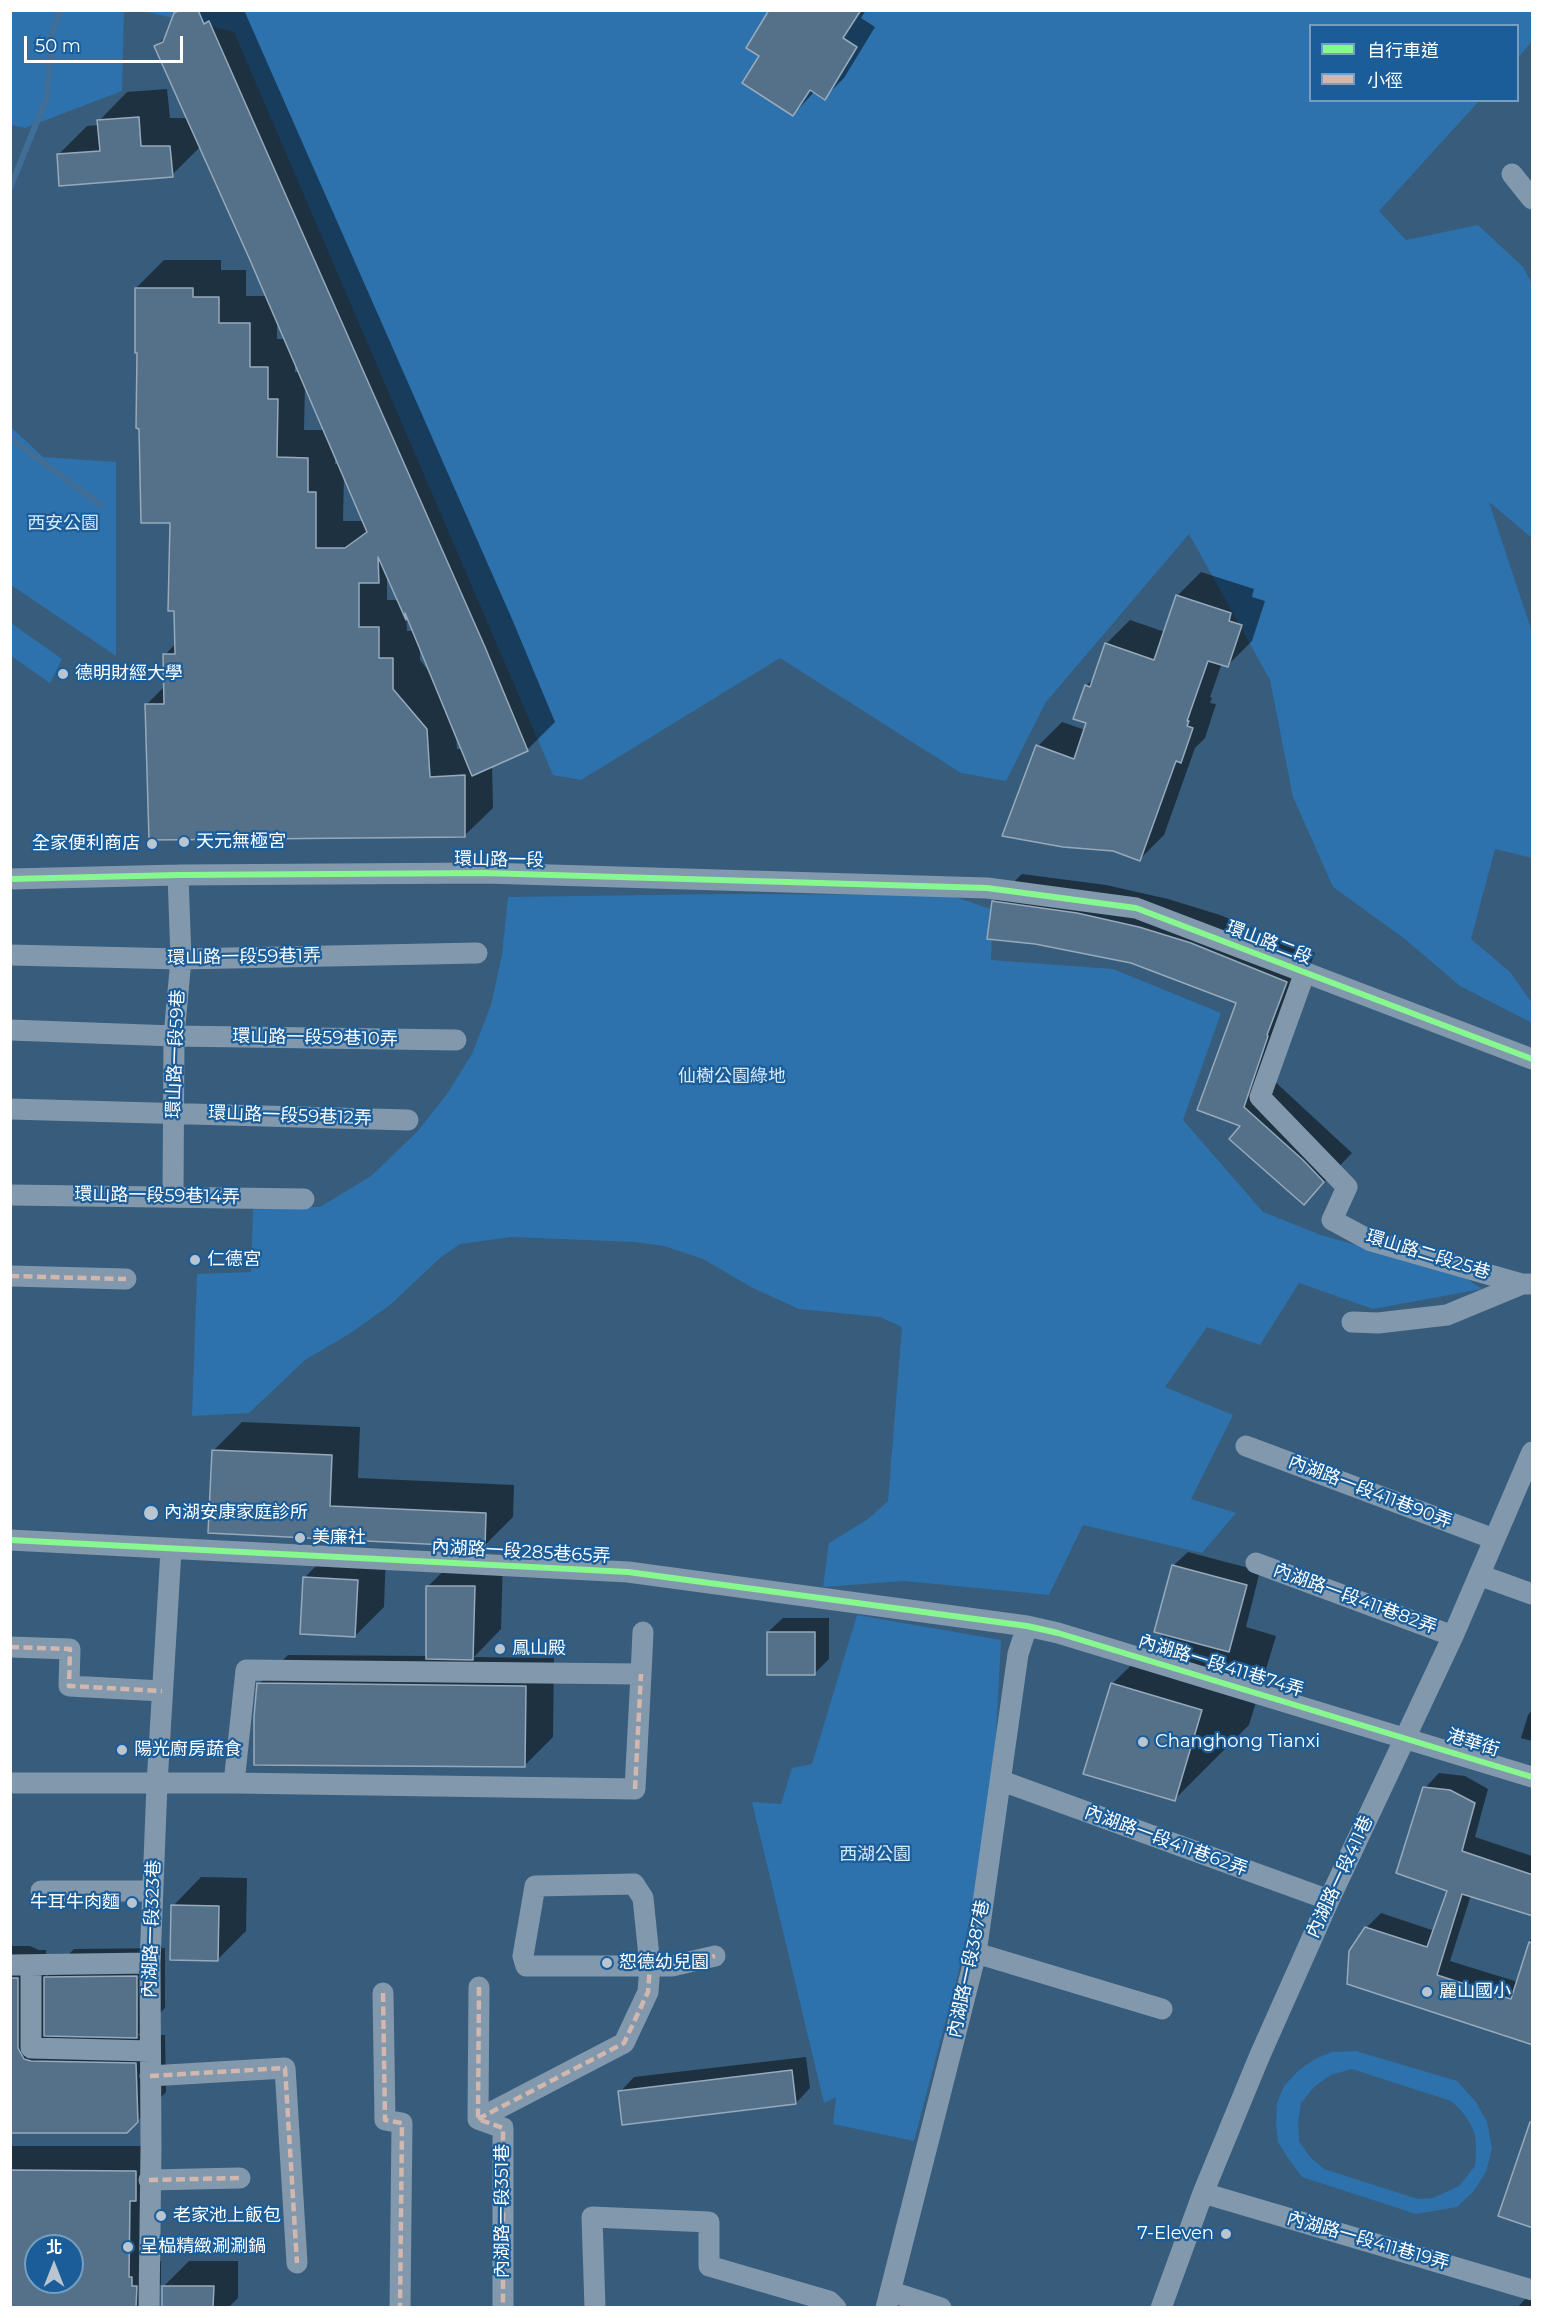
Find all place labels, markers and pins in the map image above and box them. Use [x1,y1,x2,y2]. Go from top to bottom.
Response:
place label: 德明財經大學 [75,663,183,685]
marker: 德明財經大學 [56,667,70,681]
place label: 天元無極宮 [196,831,286,853]
place label: 全家便利商店 [32,833,140,855]
marker: 天元無極宮 [177,835,191,849]
marker: 全家便利商店 [145,837,159,851]
place label: 仁德宮 [207,1249,261,1271]
marker: 仁德宮 [188,1253,202,1267]
place label: 內湖安康家庭診所 [164,1502,308,1524]
marker: 內湖安康家庭診所 [142,1504,160,1522]
place label: 美廉社 [312,1527,366,1549]
marker: 美廉社 [293,1531,307,1545]
place label: 鳳山殿 [512,1638,566,1660]
marker: 鳳山殿 [493,1642,507,1656]
place label: Changhong Tianxi [1155,1731,1320,1753]
marker: Changhong Tianxi [1136,1735,1150,1749]
place label: 陽光廚房蔬食 [134,1739,242,1761]
marker: 陽光廚房蔬食 [115,1743,129,1757]
place label: 牛耳牛肉麵 [30,1892,120,1914]
marker: 牛耳牛肉麵 [125,1896,139,1910]
place label: 恕德幼兒園 [619,1952,709,1974]
marker: 恕德幼兒園 [600,1956,614,1970]
place label: 麗山國小 [1439,1981,1511,2003]
marker: 麗山國小 [1420,1985,1434,1999]
place label: 老家池上飯包 [173,2205,281,2227]
marker: 老家池上飯包 [154,2209,168,2223]
place label: 7-Eleven [1137,2223,1214,2245]
marker: 7-Eleven [1219,2227,1233,2241]
place label: 呈榀精緻涮涮鍋 [140,2236,266,2258]
marker: 呈榀精緻涮涮鍋 [121,2240,135,2254]

